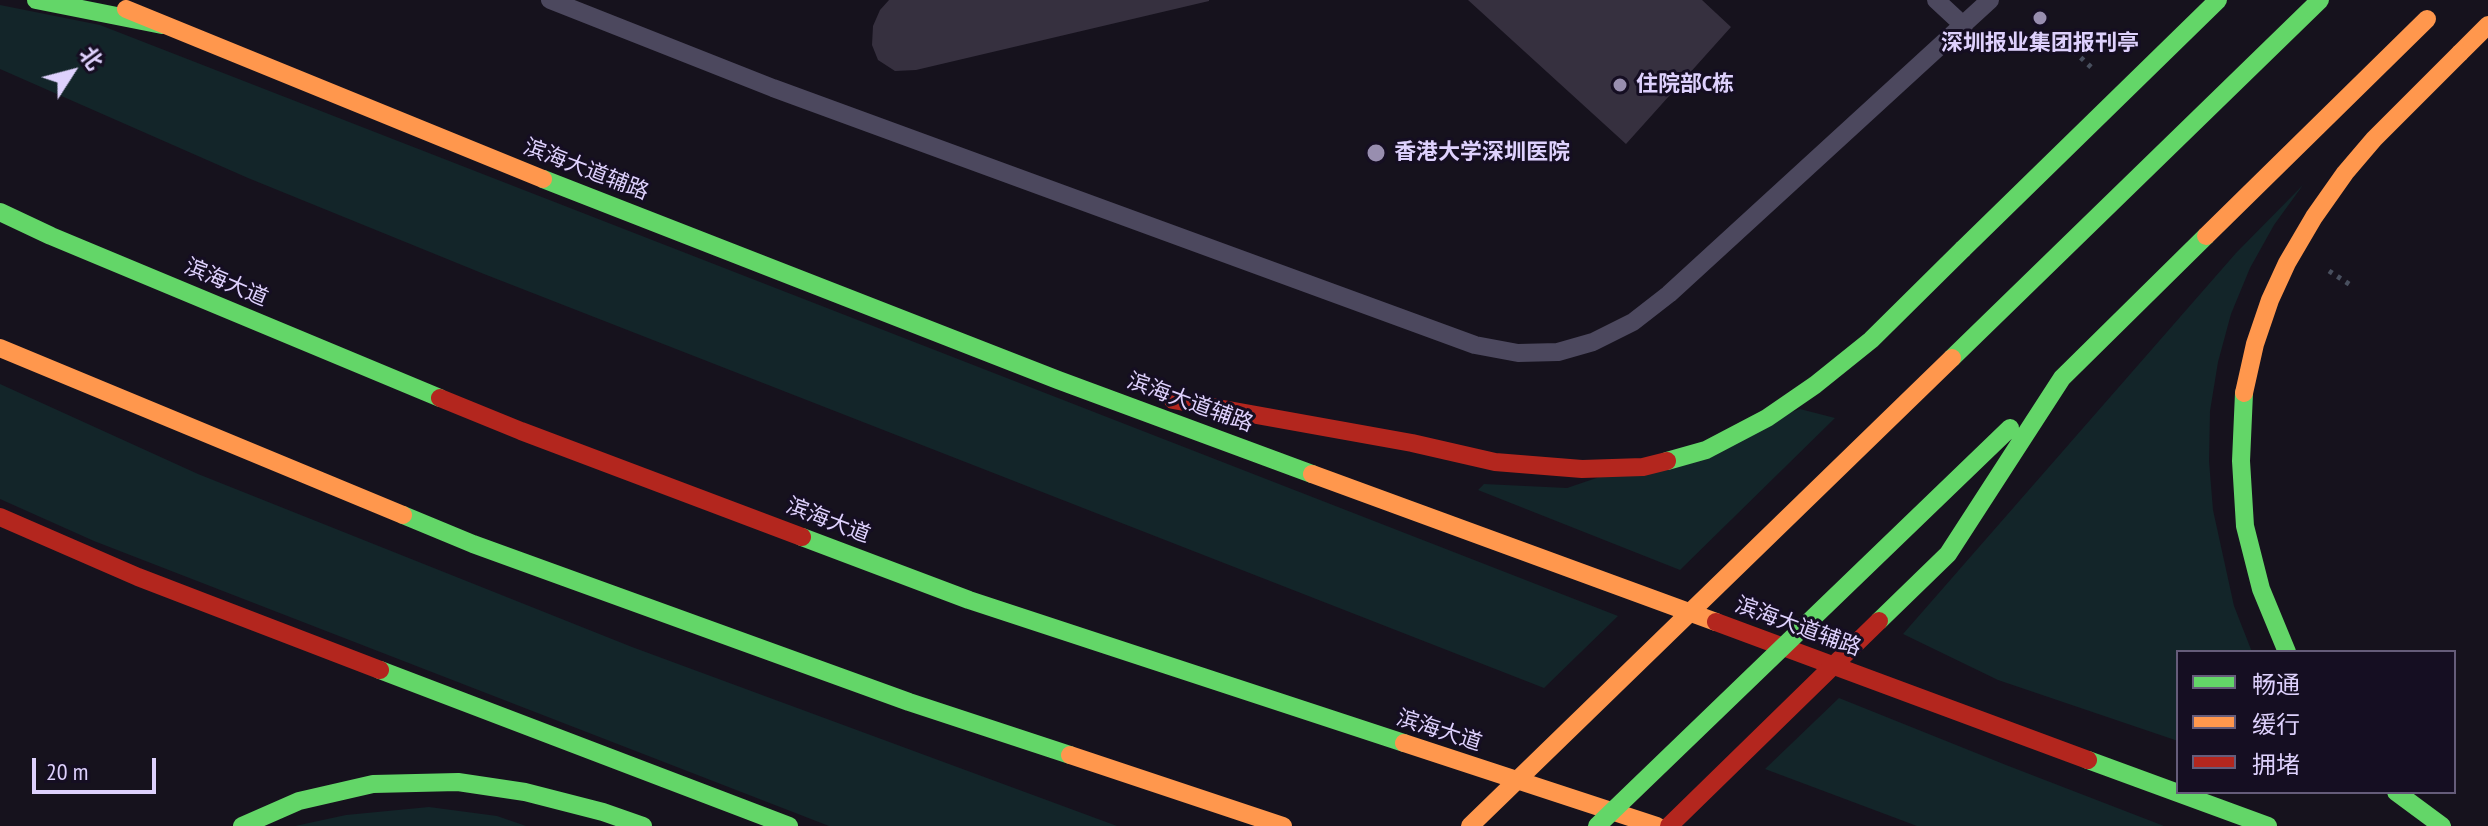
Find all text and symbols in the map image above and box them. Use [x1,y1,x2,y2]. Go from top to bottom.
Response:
marker: 深圳报业集团报刊亭 [2031,9,2049,27]
place label: 深圳报业集团报刊亭 [1941,31,2139,57]
north arrow [32,32,112,112]
text: 北 [74,41,109,75]
place label: 住院部C栋 [1636,72,1734,98]
marker: 住院部C栋 [1611,76,1629,94]
street label: 滨海大道辅路 [520,134,652,206]
place label: 香港大学深圳医院 [1394,140,1570,166]
marker: 香港大学深圳医院 [1365,142,1387,164]
street label: 滨海大道 [180,254,272,312]
street label: 滨海大道辅路 [1123,368,1257,438]
street label: 滨海大道 [782,493,874,549]
street label: 滨海大道辅路 [1731,592,1865,662]
legend [2176,650,2456,794]
text: 畅通 [2252,669,2300,700]
street label: 滨海大道 [1393,705,1485,757]
text: 缓行 [2252,709,2300,740]
scale bar [36,742,160,792]
text: 拥堵 [2252,749,2300,780]
text: 20 m [46,756,88,787]

